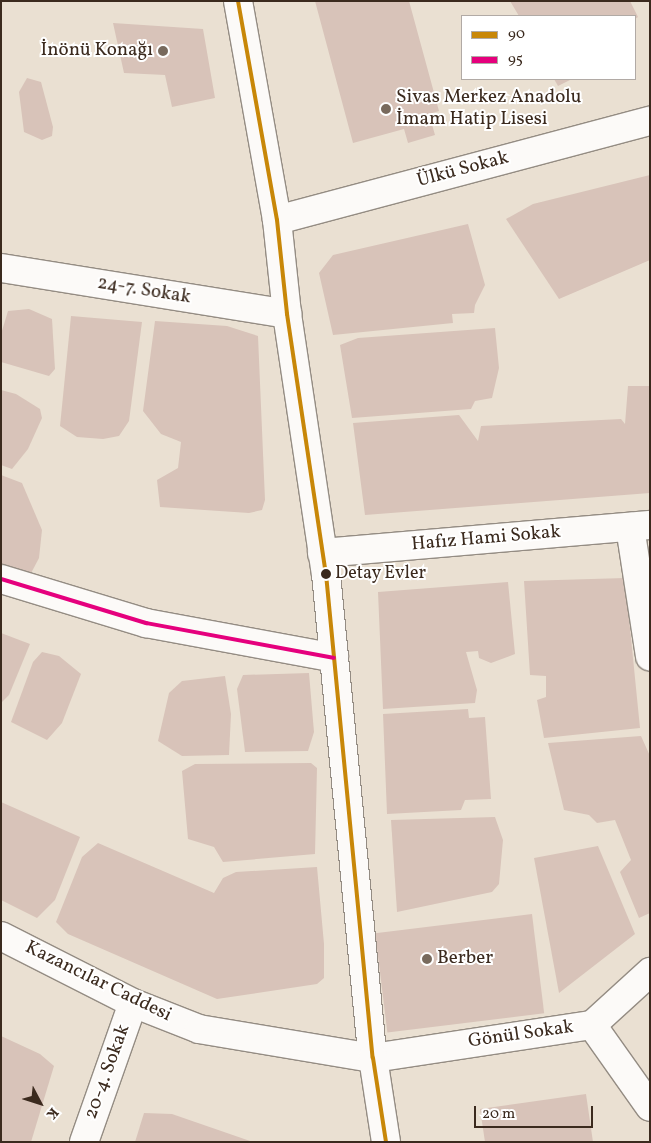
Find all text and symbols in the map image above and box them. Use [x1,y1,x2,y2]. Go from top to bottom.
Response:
legend [461,15,636,80]
text: 90 [508,24,525,45]
place label: İnönü Konağı [41,40,153,62]
marker: İnönü Konağı [157,45,169,57]
text: 95 [508,49,523,70]
place label: Sivas Merkez Anadolu İmam Hatip Lisesi [396,87,582,131]
marker: Sivas Merkez Anadolu İmam Hatip Lisesi [380,103,392,115]
street label: Ülkü Sokak [415,147,511,193]
street label: 24-7. Sokak [96,272,192,310]
street label: Hafız Hami Sokak [410,521,562,557]
place label: Detay Evler [335,563,427,585]
marker: Detay Evler [321,569,331,579]
street label: Kazancılar Caddesi [21,937,175,1027]
place label: Berber [437,948,493,970]
marker: Berber [421,953,433,965]
street label: Gönül Sokak [467,1016,575,1054]
street label: 20-4. Sokak [80,1021,136,1123]
north arrow [15,1078,65,1128]
scale bar [476,1096,595,1128]
text: K [41,1103,62,1123]
text: 20 m [482,1104,515,1125]

